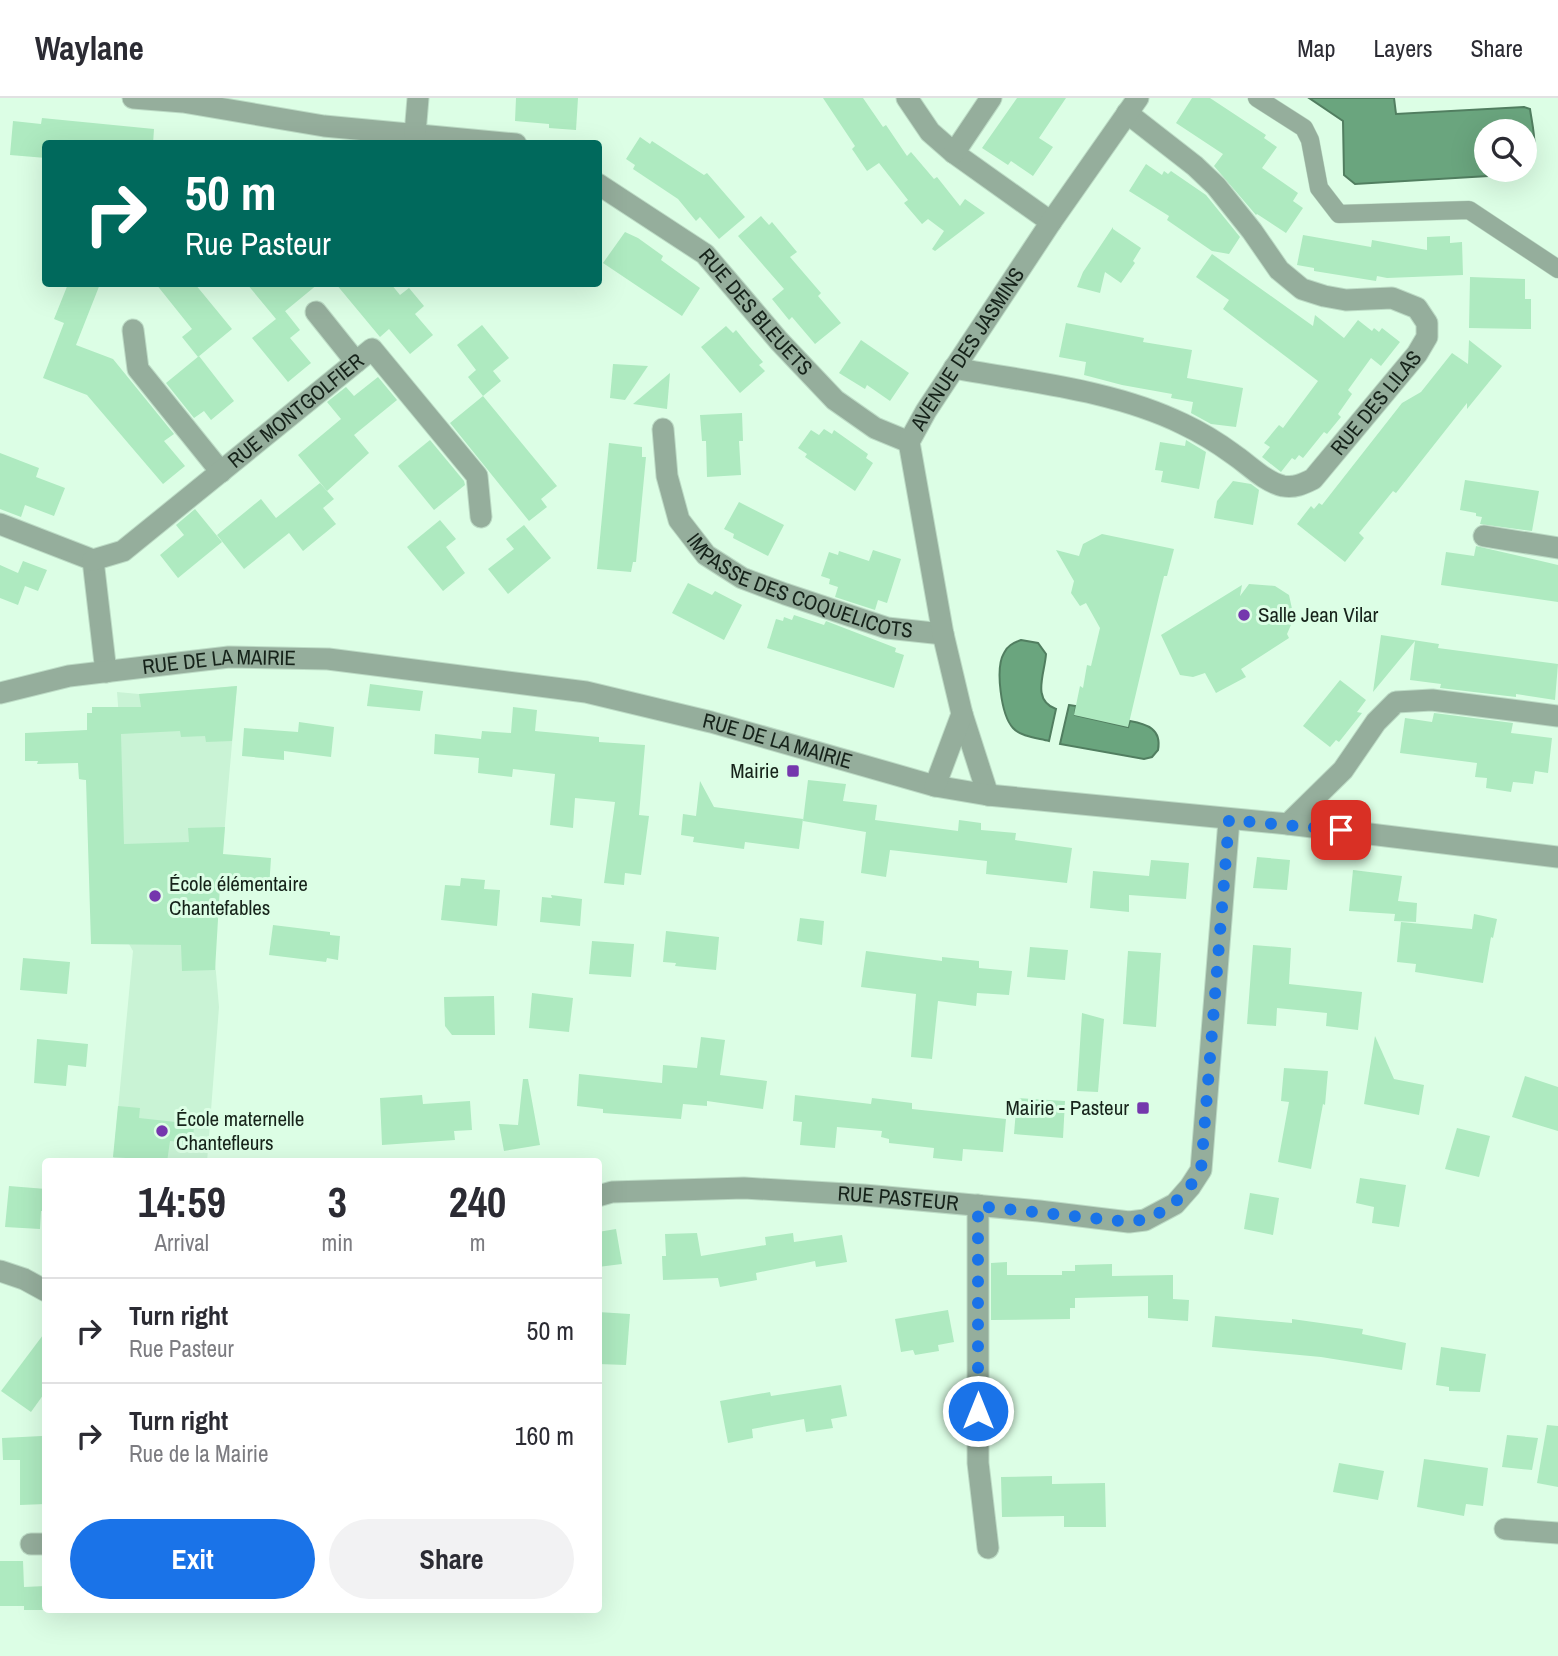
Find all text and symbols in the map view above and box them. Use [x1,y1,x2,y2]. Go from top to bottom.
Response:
text: Waylane [35,26,144,70]
text: Map [1297,32,1335,64]
text: Layers [1373,32,1432,64]
text: Share [1470,32,1523,64]
map controls [1474,119,1537,182]
button: search [1474,119,1537,182]
text: 50 m [185,159,277,225]
icon: right [70,168,161,259]
text: Rue Pasteur [185,222,331,265]
street label: RUE DES BLEUETS [692,242,819,382]
street label: AVENUE DES JASMINS [903,262,1031,436]
street label: RUE DES LILAS [1324,344,1428,461]
street label: RUE MONTGOLFIER [221,346,370,474]
street label: IMPASSE DES COQUELICOTS [680,527,914,645]
place label: Salle Jean Vilar [1258,600,1379,629]
marker: Salle Jean Vilar [1236,607,1252,623]
street label: RUE DE LA MAIRIE [141,642,296,681]
street label: RUE DE LA MAIRIE [700,706,856,776]
place label: Mairie [730,756,779,785]
marker: Mairie [785,763,801,779]
pin [1311,800,1371,860]
icon: arrive [1322,811,1360,849]
place label: École élémentaire Chantefables [169,869,308,922]
marker: École élémentaire Chantefables [147,888,163,904]
place label: Mairie - Pasteur [1006,1093,1129,1122]
marker: Mairie - Pasteur [1135,1100,1151,1116]
place label: École maternelle Chantefleurs [176,1104,304,1157]
marker: École maternelle Chantefleurs [154,1123,170,1139]
text: 14:59 [138,1174,226,1230]
text: 3 [328,1174,347,1230]
text: 240 [449,1174,506,1230]
street label: RUE PASTEUR [837,1178,960,1218]
text: Arrival [155,1227,209,1258]
text: min [322,1227,353,1258]
text: m [470,1227,485,1258]
text: Turn right [129,1298,228,1333]
icon: right [70,1312,108,1350]
text: 50 m [527,1313,574,1348]
text: Rue Pasteur [129,1333,234,1364]
position arrow [941,1374,1015,1448]
text: Turn right [129,1403,228,1438]
icon: right [70,1417,108,1455]
text: 160 m [515,1418,574,1453]
text: Rue de la Mairie [129,1438,268,1469]
button: Exit [70,1519,315,1599]
button: Share [329,1519,574,1599]

